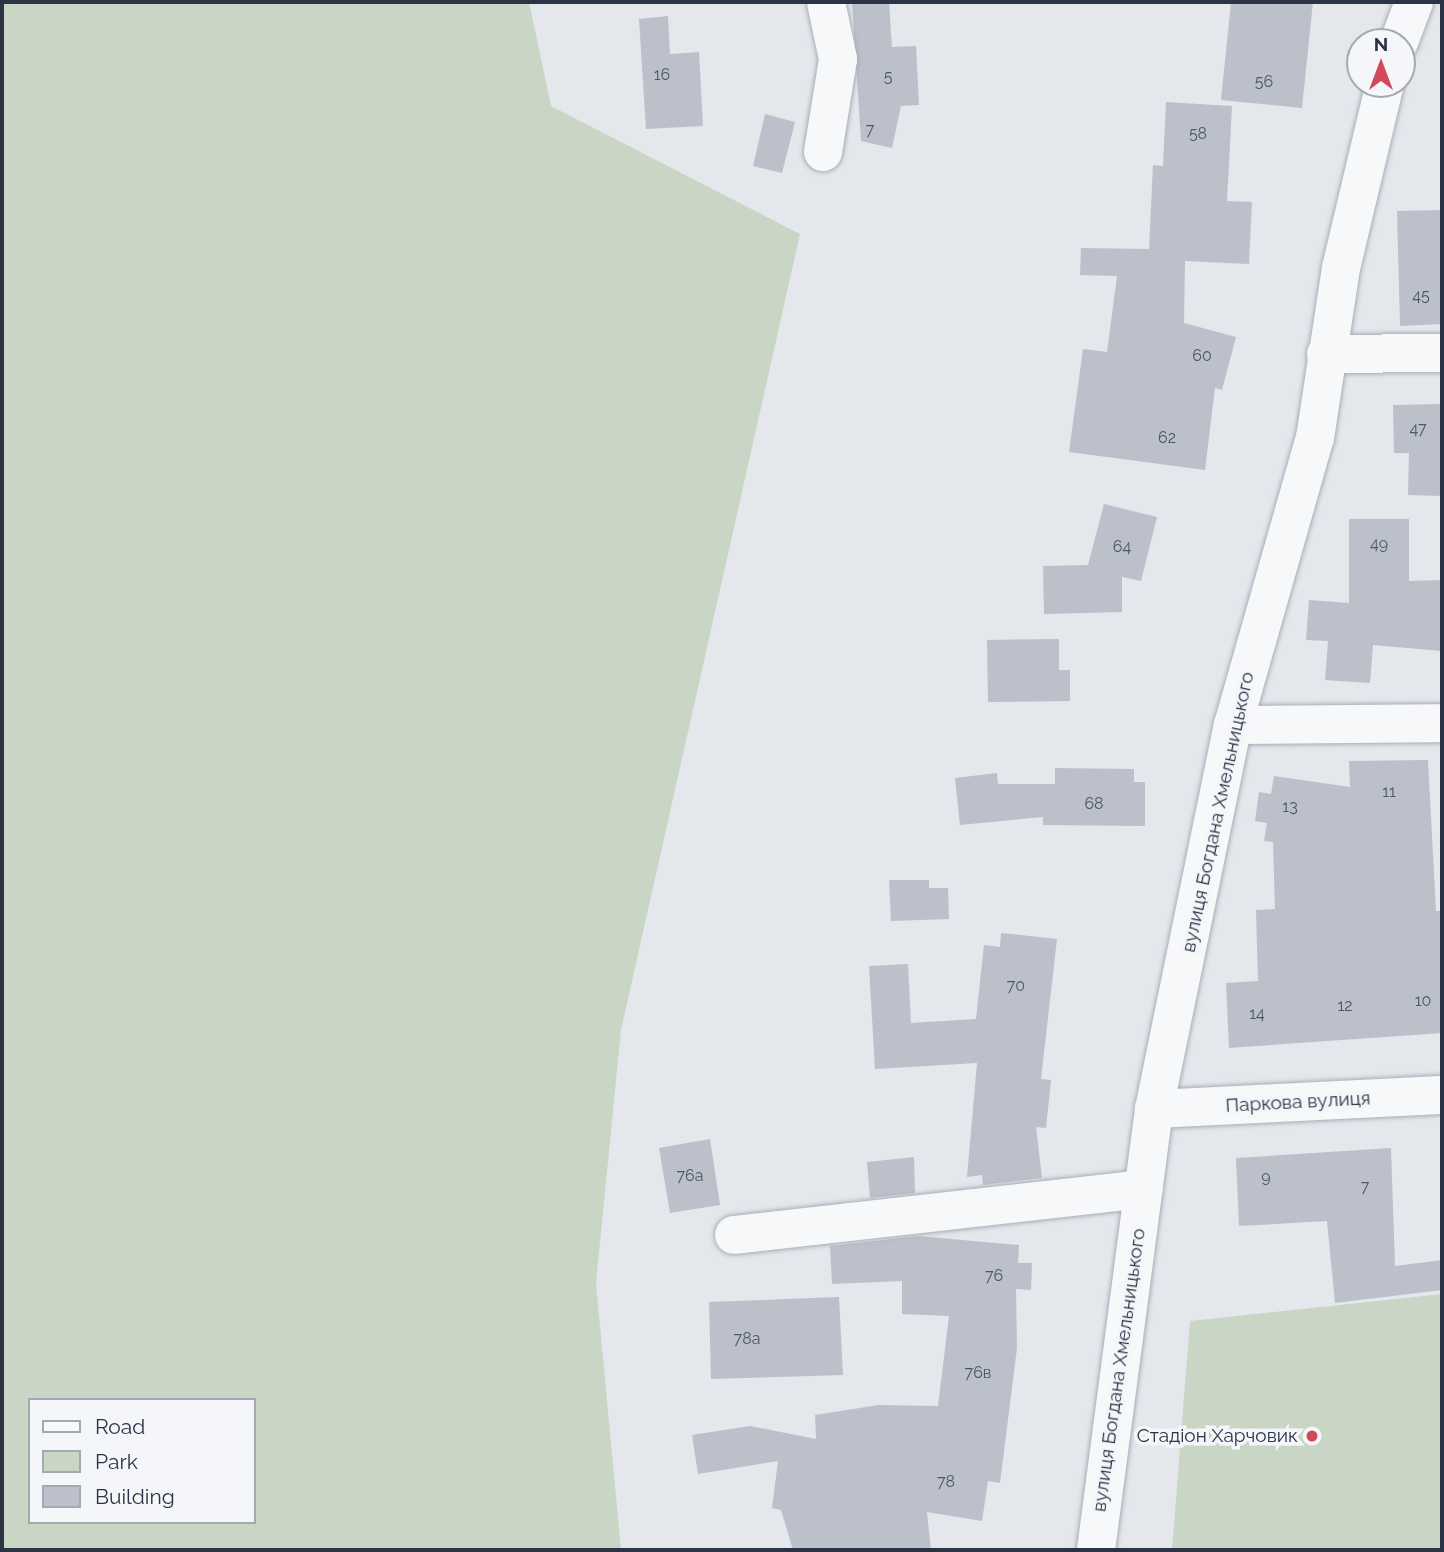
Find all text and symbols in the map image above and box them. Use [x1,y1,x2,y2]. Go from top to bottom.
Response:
north arrow [1346,28,1416,98]
text: N [1374,33,1388,55]
house number: 16 [654,65,670,85]
house number: 5 [884,67,892,87]
house number: 56 [1255,72,1273,92]
house number: 7 [866,120,874,140]
house number: 58 [1189,124,1207,144]
house number: 45 [1412,286,1430,306]
house number: 60 [1192,346,1212,366]
house number: 47 [1409,419,1427,439]
house number: 62 [1158,428,1176,448]
house number: 49 [1370,534,1388,554]
house number: 64 [1113,537,1131,557]
street label: вулиця Богдана Хмельницького [1177,670,1259,954]
house number: 11 [1382,782,1396,802]
house number: 68 [1084,794,1104,814]
house number: 13 [1282,797,1298,817]
house number: 70 [1007,976,1025,996]
house number: 10 [1415,991,1431,1011]
house number: 12 [1337,996,1353,1016]
house number: 14 [1249,1004,1265,1024]
street label: Паркова вулиця [1225,1087,1371,1117]
house number: 76а [677,1166,703,1186]
house number: 9 [1261,1167,1271,1187]
house number: 7 [1361,1177,1369,1197]
street label: вулиця Богдана Хмельницького [1088,1227,1150,1513]
house number: 76 [985,1266,1003,1286]
house number: 78а [734,1329,760,1349]
house number: 76в [965,1363,991,1383]
legend [28,1398,256,1524]
text: Road [95,1414,145,1439]
place label: Стадіон Харчовик [1137,1425,1298,1447]
marker: Стадіон Харчовик [1304,1428,1320,1444]
text: Park [95,1449,138,1474]
house number: 78 [937,1472,955,1492]
text: Building [95,1484,175,1509]

